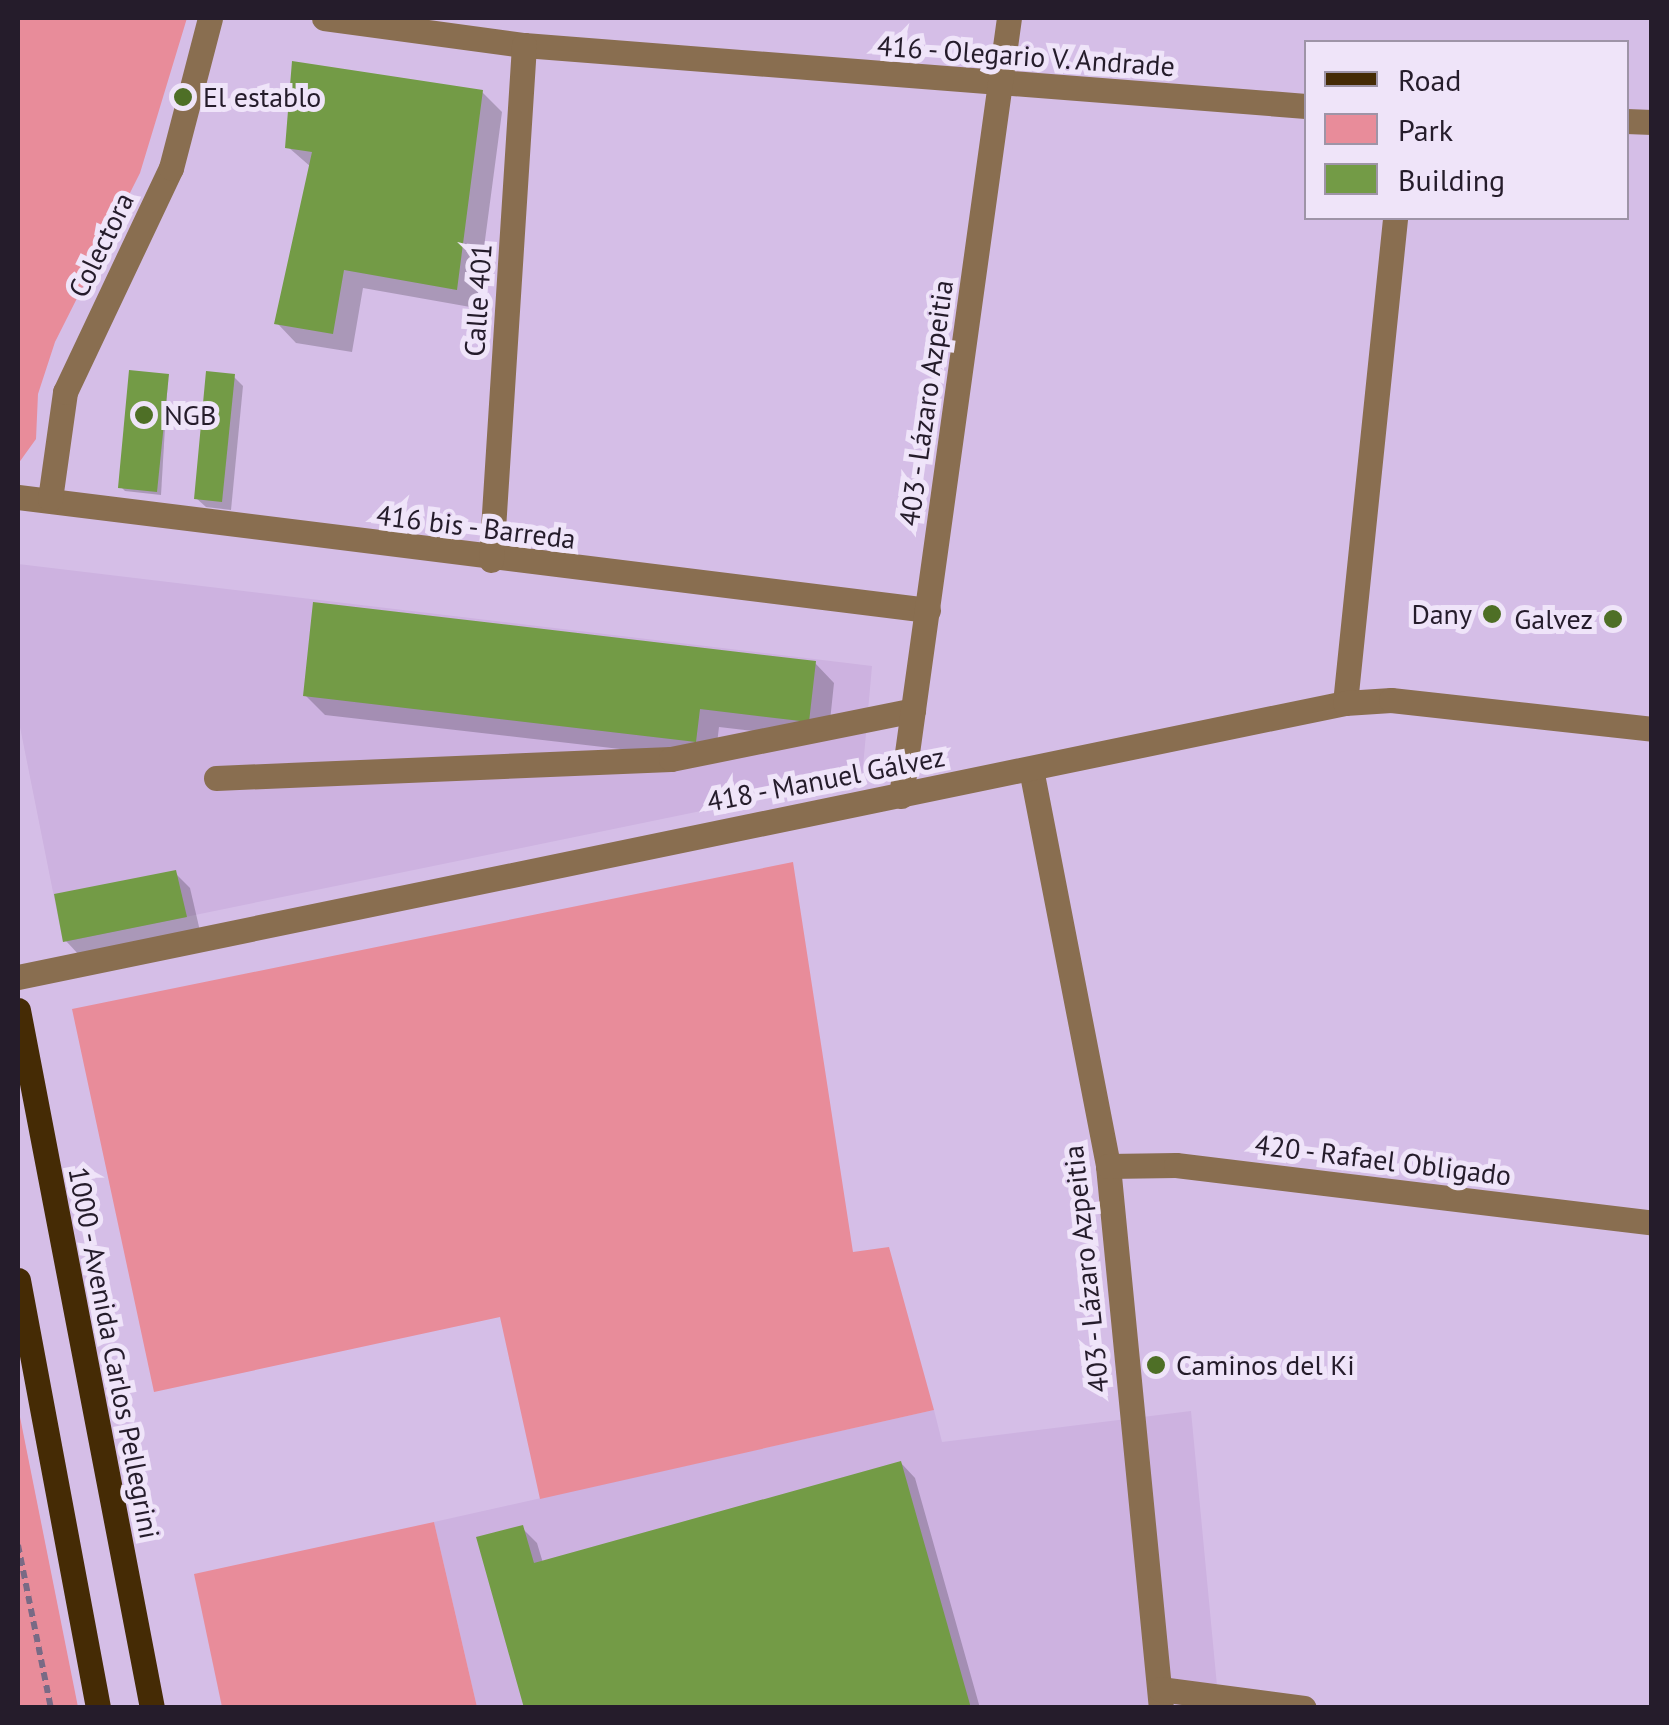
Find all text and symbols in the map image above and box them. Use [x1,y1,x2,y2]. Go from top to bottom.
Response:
street label: 416 - Olegario V. Andrade [872,29,1180,83]
legend [1304,40,1629,220]
text: Road [1398,60,1462,99]
place label: El establo [203,80,321,114]
marker: El establo [172,86,194,108]
text: Park [1398,110,1453,149]
text: Building [1398,160,1505,199]
street label: Colectora [61,187,141,303]
street label: Calle 401 [457,242,499,358]
street label: 403 - Lázaro Azpeitia [892,275,960,531]
place label: NGB [164,398,216,432]
marker: NGB [133,404,155,426]
street label: 416 bis - Barreda [372,498,580,556]
place label: Dany [1411,597,1472,631]
place label: Galvez [1514,602,1593,636]
marker: Dany [1481,603,1503,625]
marker: Galvez [1602,608,1624,630]
street label: 418 - Manuel Gálvez [702,739,950,819]
street label: 420 - Rafael Obligado [1251,1127,1515,1193]
street label: 403 - Lázaro Azpeitia [1056,1141,1116,1397]
street label: 1000 - Avenida Carlos Pellegrini [61,1162,167,1544]
place label: Caminos del Ki [1176,1348,1355,1382]
marker: Caminos del Ki [1145,1354,1167,1376]

